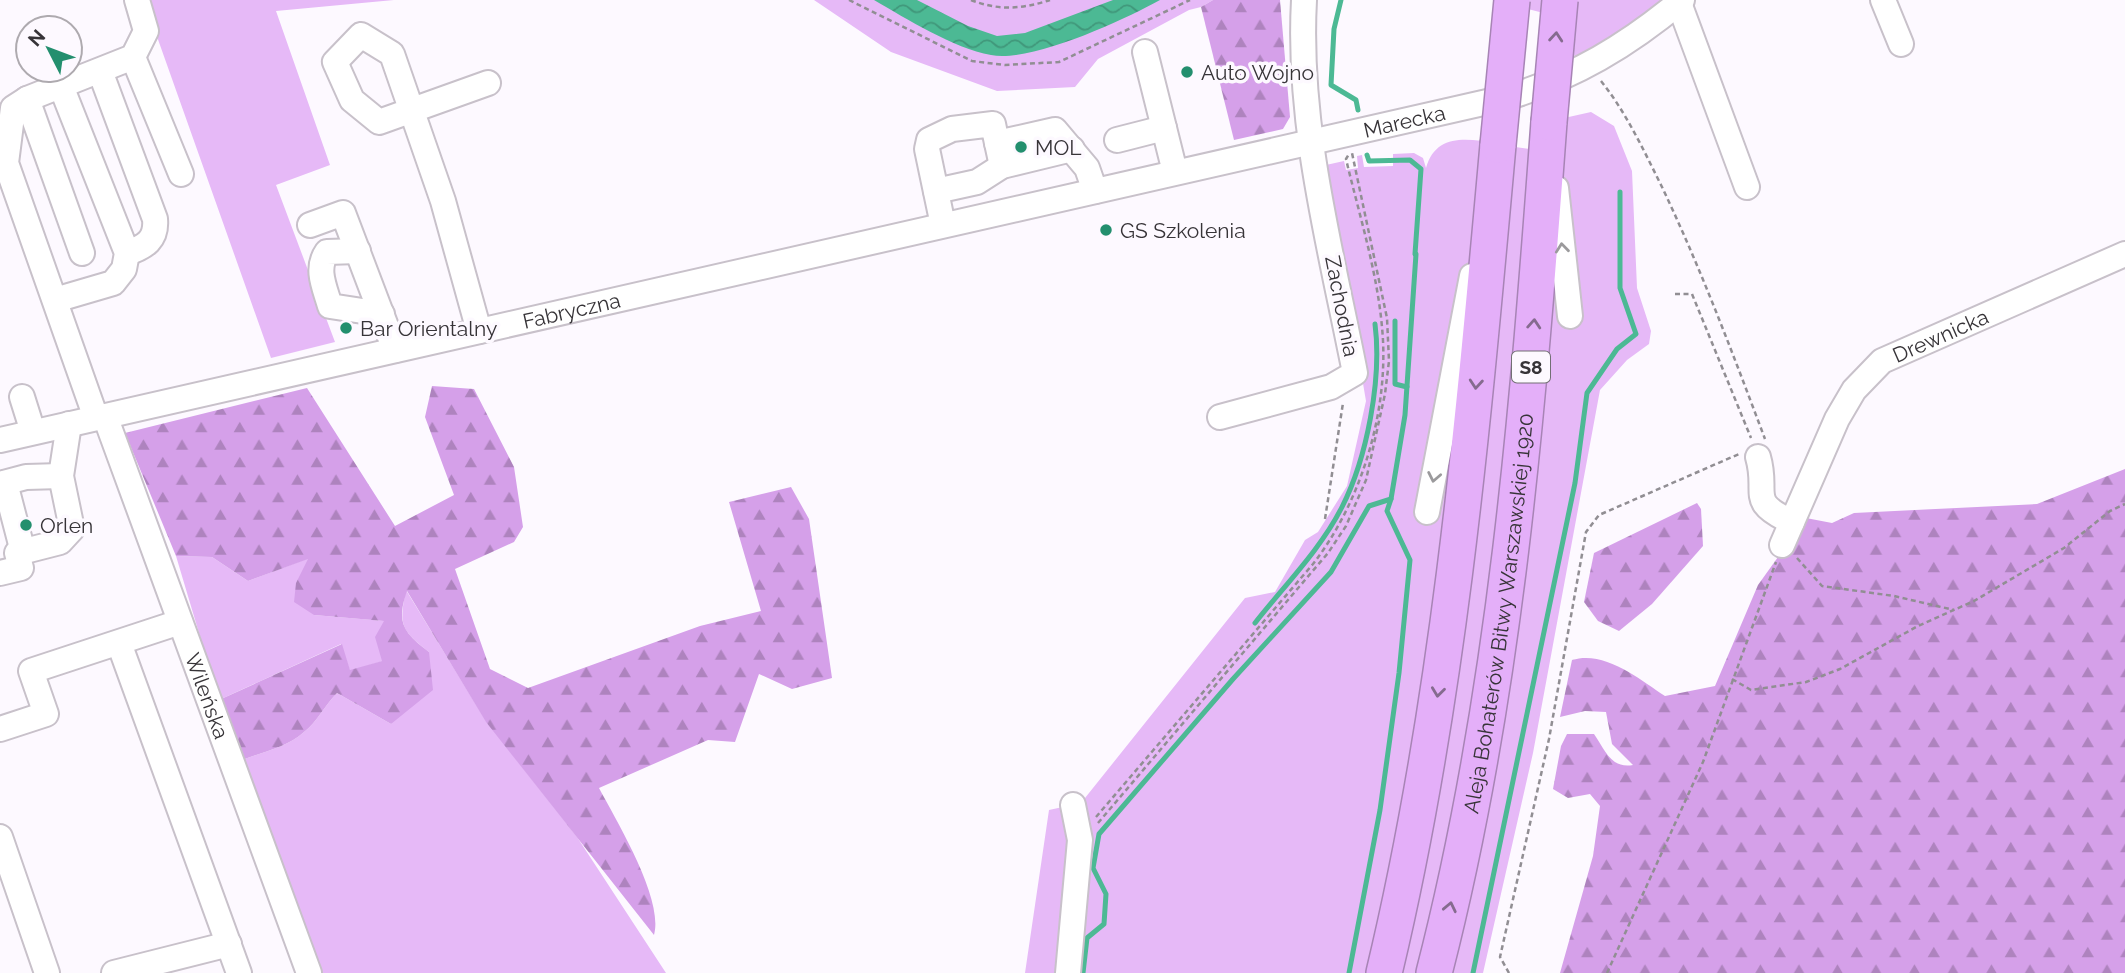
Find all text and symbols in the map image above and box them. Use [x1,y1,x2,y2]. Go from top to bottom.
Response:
north arrow [14,14,84,84]
text: N [23,25,49,50]
one-way arrow [1549,31,1564,42]
place label: Auto Wojno [1201,60,1314,85]
marker: Auto Wojno [1179,64,1195,80]
street label: Marecka [1361,99,1448,142]
place label: MOL [1035,135,1081,160]
marker: MOL [1013,139,1029,155]
place label: GS Szkolenia [1120,218,1246,243]
marker: GS Szkolenia [1098,222,1114,238]
one-way arrow [1555,243,1570,254]
street label: Zachodnia [1320,253,1364,359]
street label: Fabryczna [520,287,623,333]
street label: Drewnicka [1888,303,1992,367]
place label: Bar Orientalny [360,316,497,341]
one-way arrow [1526,318,1541,329]
marker: Bar Orientalny [338,320,354,336]
road number: S8 [1512,352,1550,382]
one-way arrow [1469,379,1484,390]
street label: Aleja Bohaterów Bitwy Warszawskiej 1920 [1458,412,1538,815]
one-way arrow [1427,471,1442,483]
place label: Orlen [40,513,93,538]
marker: Orlen [18,517,34,533]
street label: Wileńska [180,649,235,742]
one-way arrow [1430,686,1445,698]
one-way arrow [1442,901,1457,913]

